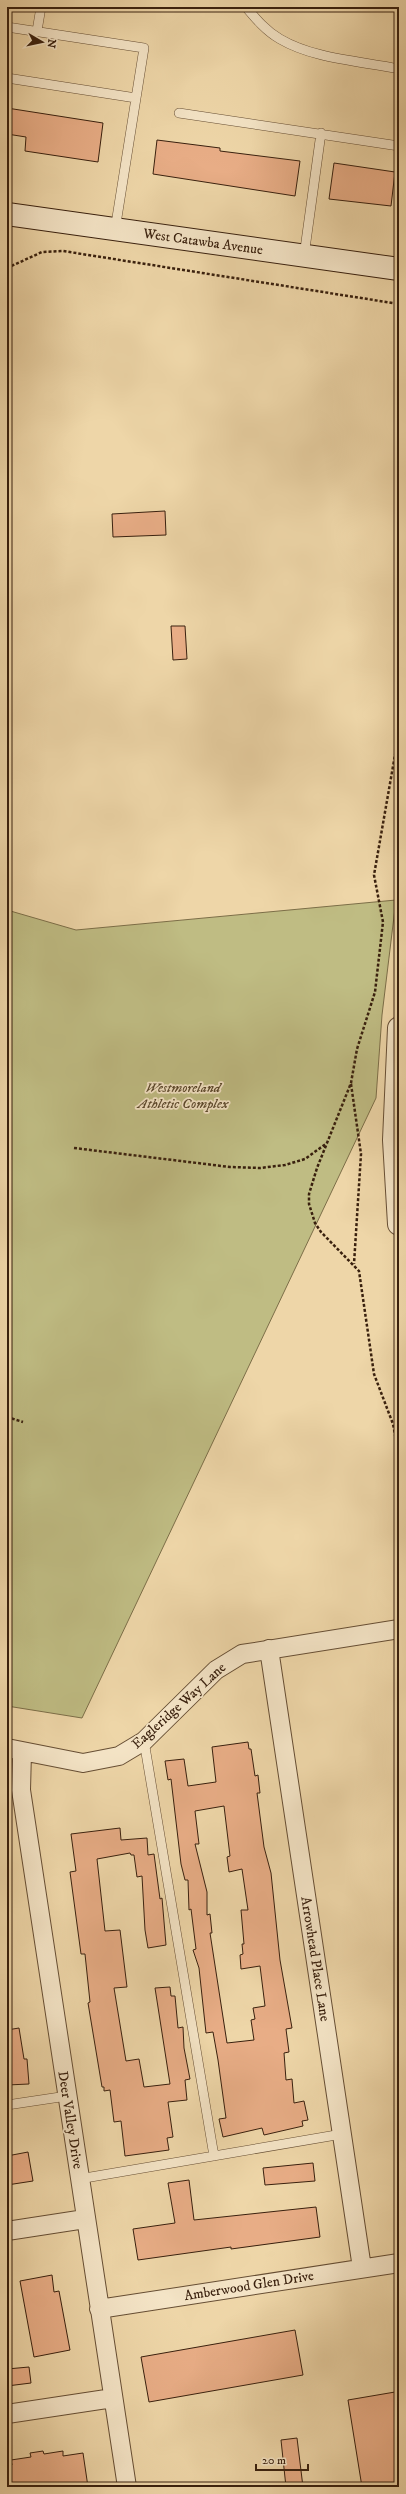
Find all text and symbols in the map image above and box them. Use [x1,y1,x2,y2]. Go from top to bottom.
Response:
north arrow [22,22,62,62]
text: N [43,38,59,49]
street label: West Catawba Avenue [141,225,264,259]
park label: Westmoreland Athletic Complex [136,1079,230,1113]
street label: Eagleridge Way Lane [128,1659,230,1753]
street label: Arrowhead Place Lane [296,1895,334,2023]
street label: Deer Valley Drive [53,2070,87,2171]
street label: Amberwood Glen Drive [183,2267,315,2305]
scale bar [256,2446,308,2472]
text: 20 m [262,2453,286,2468]

